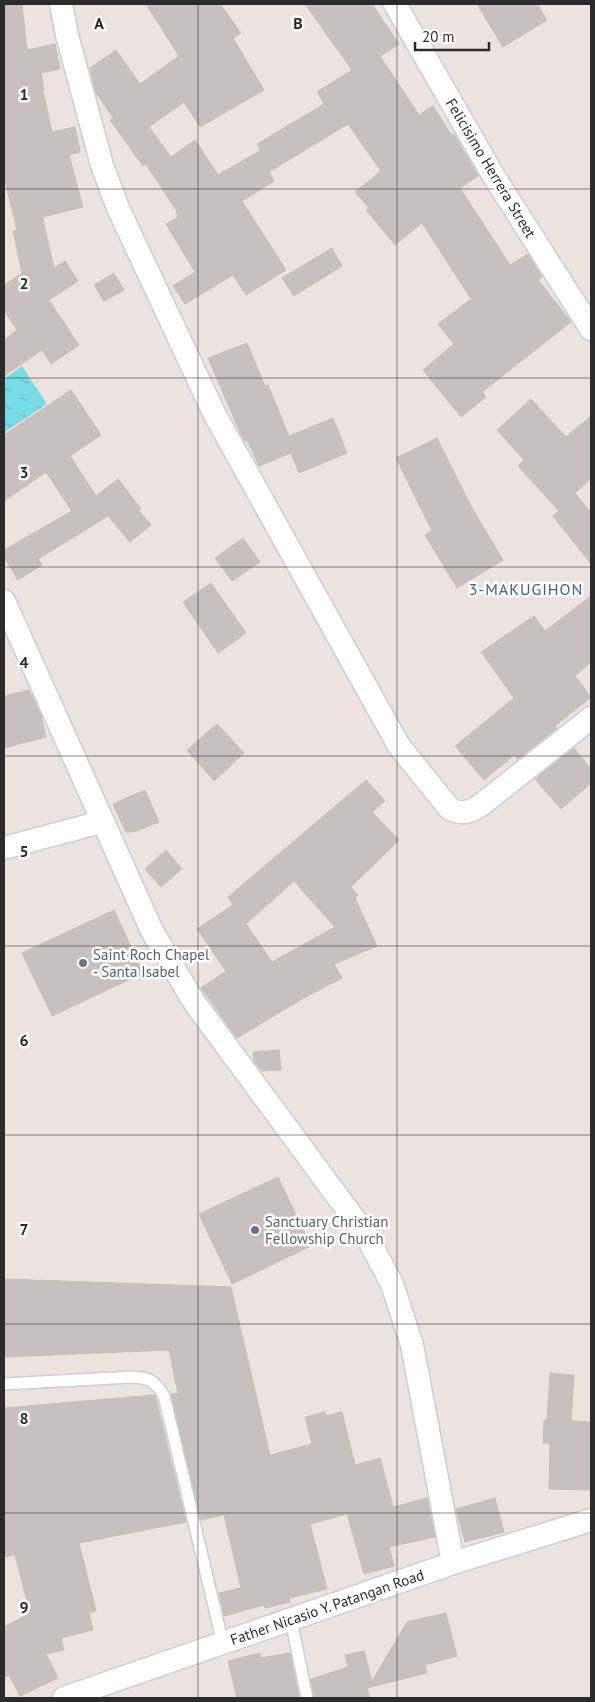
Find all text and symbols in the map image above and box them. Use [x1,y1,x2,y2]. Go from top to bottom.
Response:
text: A [94,13,104,33]
text: B [293,13,303,33]
scale bar [415,20,489,52]
text: 20 m [422,27,455,46]
text: 1 [19,84,29,104]
street label: Felicisimo Herrera Street [442,95,540,241]
text: 2 [19,273,29,293]
text: 3 [19,462,29,482]
district label: 3-MAKUGIHON [469,579,583,599]
text: 4 [19,652,29,672]
text: 5 [19,841,29,861]
place label: Saint Roch Chapel - Santa Isabel [93,945,210,981]
marker: Saint Roch Chapel - Santa Isabel [77,957,89,969]
text: 6 [19,1030,29,1050]
place label: Sanctuary Christian Fellowship Church [265,1212,389,1248]
text: 7 [19,1219,29,1239]
marker: Sanctuary Christian Fellowship Church [249,1224,261,1236]
text: 8 [19,1408,29,1428]
street label: Father Nicasio Y. Patangan Road [228,1565,426,1649]
text: 9 [19,1597,29,1617]

